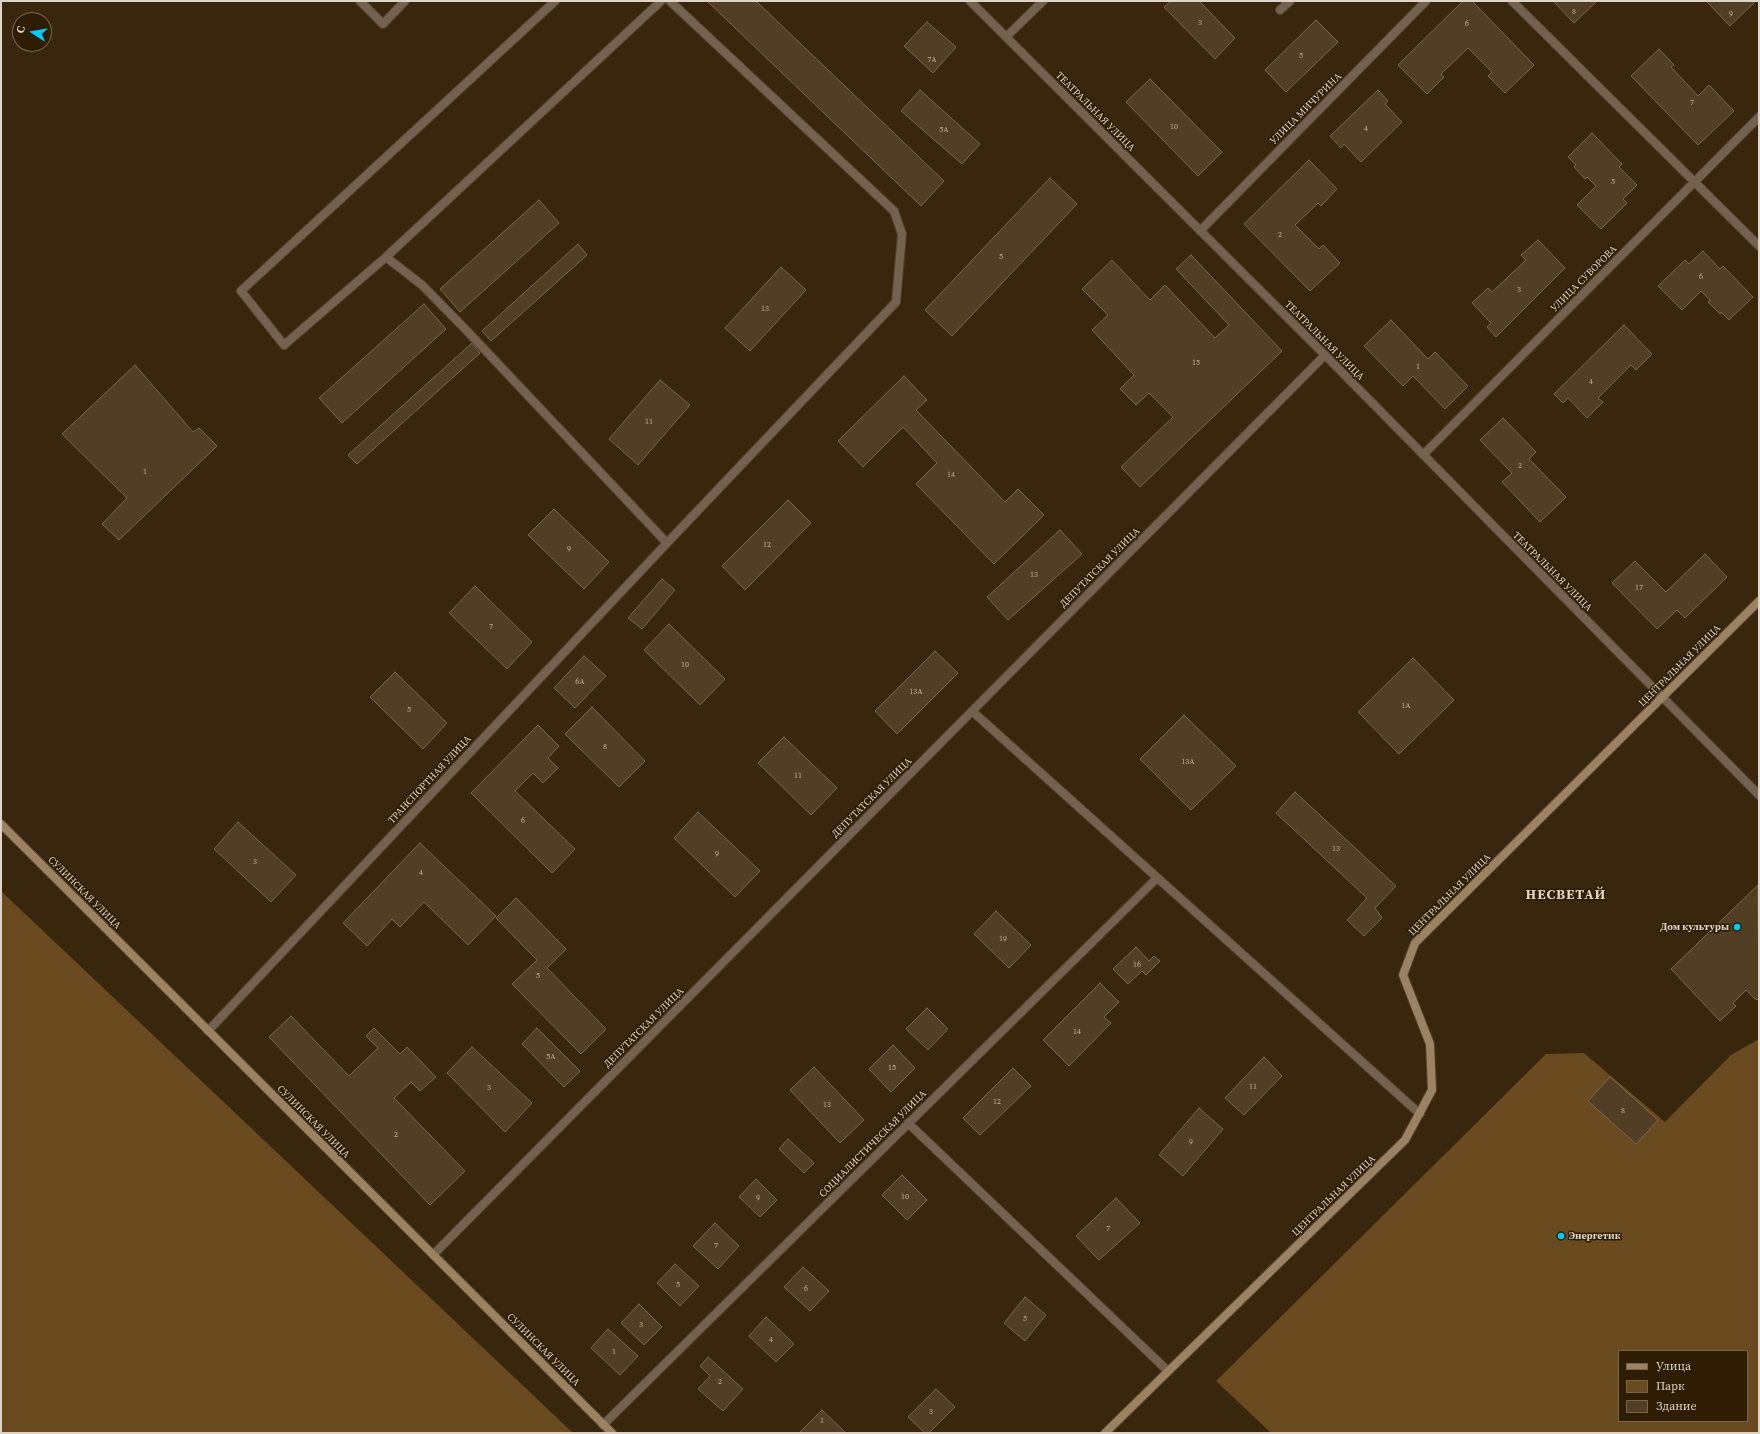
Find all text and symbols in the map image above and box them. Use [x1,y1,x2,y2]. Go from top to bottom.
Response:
house number: 8 [1572,7,1576,17]
house number: 9 [1729,9,1733,19]
north arrow [12,12,52,52]
house number: 3 [1198,18,1202,28]
house number: 6 [1465,19,1469,29]
text: С [13,25,29,35]
house number: 5 [1299,51,1303,61]
house number: 7А [927,55,937,65]
street label: ТЕАТРАЛЬНАЯ УЛИЦА [1053,70,1137,154]
street label: УЛИЦА МИЧУРИНА [1268,71,1344,147]
house number: 7 [1690,98,1694,108]
house number: 10 [1170,122,1178,132]
house number: 4 [1364,124,1368,134]
house number: 5А [939,125,949,135]
house number: 5 [1611,177,1615,187]
house number: 2 [1278,230,1282,240]
street label: УЛИЦА СУВОРОВА [1548,243,1620,315]
house number: 5 [999,252,1003,262]
house number: 6 [1699,272,1703,282]
house number: 3 [1517,285,1521,295]
street label: ТЕАТРАЛЬНАЯ УЛИЦА [1282,299,1366,383]
house number: 13 [761,304,769,314]
house number: 15 [1192,358,1200,368]
house number: 1 [1416,362,1420,372]
house number: 4 [1589,377,1593,387]
house number: 11 [645,417,653,427]
house number: 2 [1518,461,1522,471]
house number: 1 [143,467,147,477]
house number: 14 [947,470,955,480]
street label: ДЕПУТАТСКАЯ УЛИЦА [1057,525,1143,611]
street label: ТЕАТРАЛЬНАЯ УЛИЦА [1510,530,1594,614]
house number: 12 [763,540,771,550]
house number: 9 [567,544,571,554]
house number: 13 [1030,570,1038,580]
house number: 17 [1635,583,1643,593]
house number: 7 [489,622,493,632]
street label: ЦЕНТРАЛЬНАЯ УЛИЦА [1637,623,1723,709]
house number: 10 [681,660,689,670]
house number: 6А [575,677,585,687]
house number: 13А [909,687,923,697]
house number: 1А [1401,701,1411,711]
house number: 5 [407,705,411,715]
street label: ТРАНСПОРТНАЯ УЛИЦА [386,733,474,827]
house number: 8 [603,742,607,752]
street label: ДЕПУТАТСКАЯ УЛИЦА [829,755,915,841]
house number: 13А [1181,757,1195,767]
house number: 11 [794,771,802,781]
house number: 6 [521,816,525,826]
house number: 13 [1332,844,1340,854]
house number: 9 [715,849,719,859]
street label: ЦЕНТРАЛЬНАЯ УЛИЦА [1407,852,1493,938]
street label: СУЛИНСКАЯ УЛИЦА [45,854,123,932]
house number: 3 [253,857,257,867]
house number: 4 [419,868,423,878]
district label: НЕСВЕТАЙ [1526,887,1606,903]
place label: Дом культуры [1660,921,1729,933]
marker: Дом культуры [1732,922,1742,932]
house number: 19 [999,934,1007,944]
house number: 16 [1133,960,1141,970]
house number: 5 [536,971,540,981]
street label: ДЕПУТАТСКАЯ УЛИЦА [601,985,687,1071]
house number: 14 [1073,1027,1081,1037]
house number: 5А [546,1052,556,1062]
house number: 15 [888,1063,896,1073]
house number: 11 [1249,1082,1257,1092]
street label: СУЛИНСКАЯ УЛИЦА [274,1083,352,1161]
house number: 3 [487,1083,491,1093]
street label: СОЦИАЛИСТИЧЕСКАЯ УЛИЦА [817,1088,929,1200]
house number: 12 [993,1097,1001,1107]
house number: 13 [823,1100,831,1110]
house number: 8 [1621,1106,1625,1116]
house number: 2 [394,1130,398,1140]
house number: 9 [1189,1137,1193,1147]
street label: ЦЕНТРАЛЬНАЯ УЛИЦА [1290,1153,1378,1239]
house number: 10 [901,1192,909,1202]
house number: 9 [756,1193,760,1203]
house number: 7 [1106,1224,1110,1234]
place label: Энергетик [1569,1230,1621,1242]
marker: Энергетик [1556,1231,1566,1241]
house number: 7 [714,1241,718,1251]
house number: 5 [676,1280,680,1290]
house number: 6 [804,1284,808,1294]
street label: СУЛИНСКАЯ УЛИЦА [504,1311,582,1389]
house number: 5 [1023,1314,1027,1324]
house number: 3 [639,1320,643,1330]
house number: 4 [769,1335,773,1345]
house number: 1 [612,1347,616,1357]
legend [1618,1350,1748,1422]
text: Улица [1656,1358,1691,1374]
house number: 2 [718,1377,722,1387]
text: Парк [1656,1378,1685,1394]
text: Здание [1656,1398,1697,1414]
house number: 3 [929,1407,933,1417]
house number: 1 [820,1416,824,1426]

